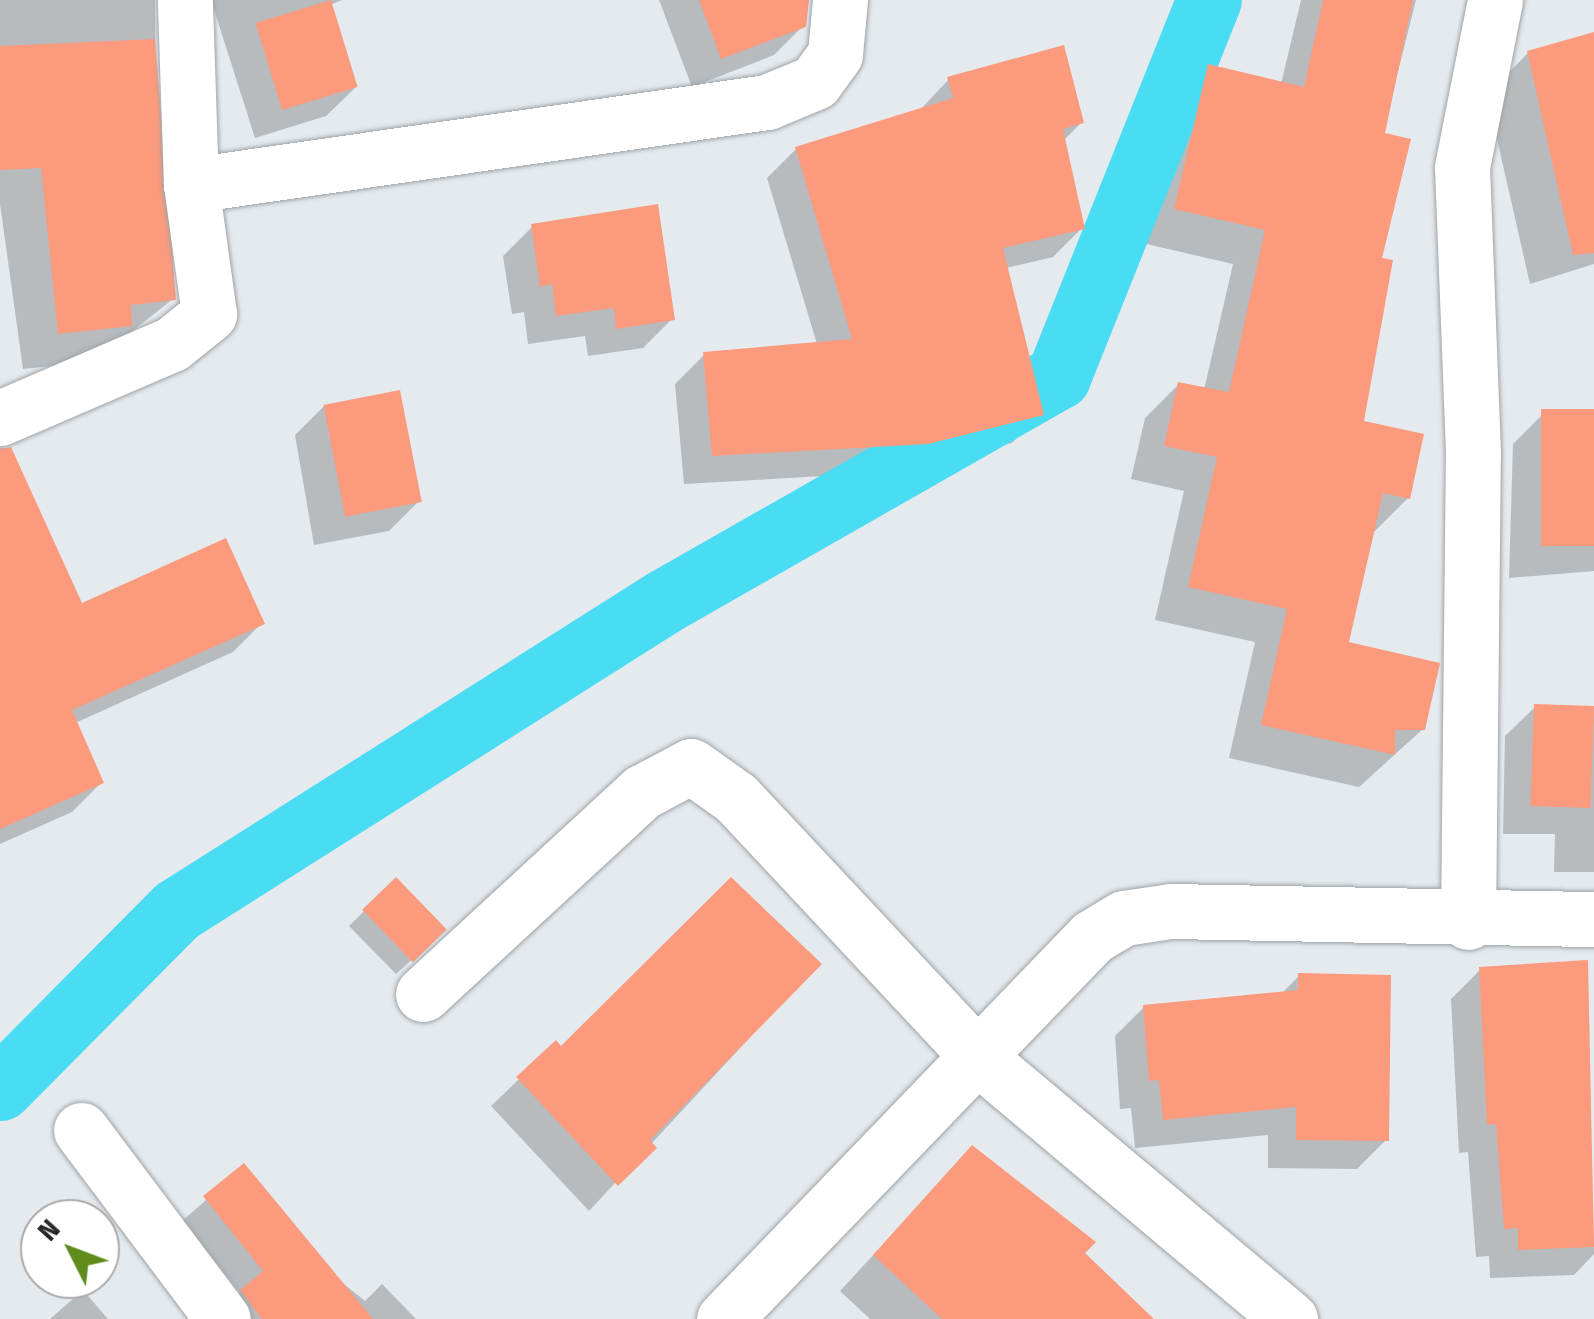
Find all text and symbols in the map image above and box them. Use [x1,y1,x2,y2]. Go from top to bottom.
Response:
north arrow [20,1199,120,1299]
text: N [31,1213,67,1247]

